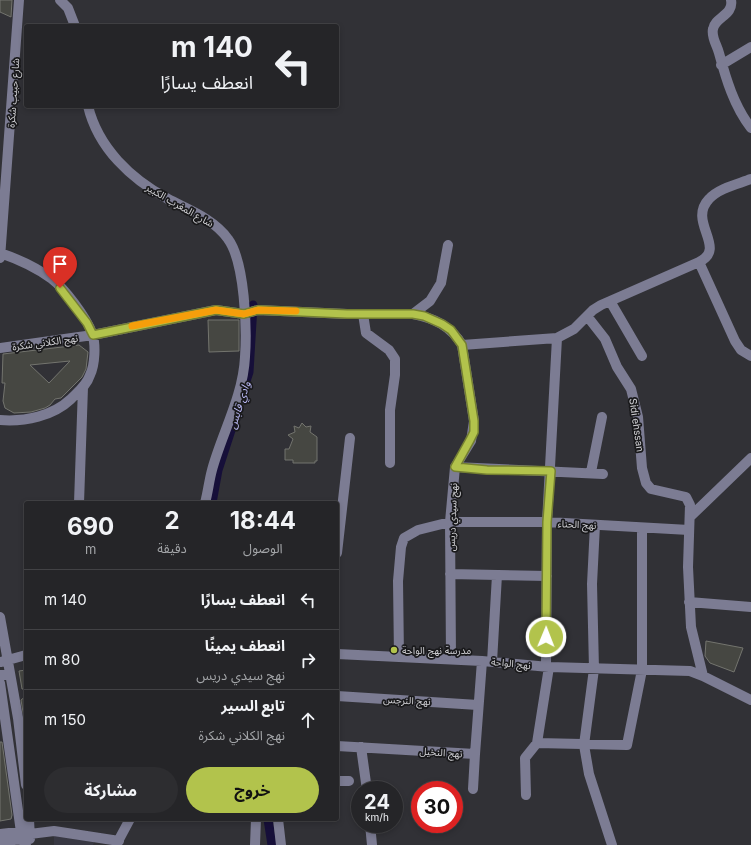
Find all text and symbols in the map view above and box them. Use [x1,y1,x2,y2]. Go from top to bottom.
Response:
text: 140 m [171,30,253,64]
icon: left [267,40,319,92]
street label: شارع حبيب شكرة [5,58,23,128]
text: انعطف يسارًا [161,72,253,93]
street label: شارع المغرب الكبير [142,180,216,231]
pin [43,247,77,288]
icon: arrive [49,253,71,275]
street label: نهج الكلاني شكرة [11,331,79,355]
water label: وادي قابس [225,379,256,431]
street label: Sidi ehssan [627,397,647,453]
street label: نهج سيدي دريس [445,482,462,551]
text: 2 [164,506,180,535]
text: 18:44 [230,506,296,535]
text: 690 [67,512,114,541]
street label: نهج الحناء [557,517,597,533]
text: دقيقة [157,540,187,556]
text: الوصول [243,540,283,556]
text: m [85,541,96,557]
icon: left [297,589,319,611]
text: 140 m [44,590,87,609]
text: انعطف يسارًا [201,590,285,609]
position arrow [525,616,567,658]
text: انعطف يمينًا [205,636,285,655]
place label: مدرسة نهج الواحة [402,644,471,658]
marker: مدرسة نهج الواحة [389,645,399,655]
icon: right [297,649,319,671]
text: 80 m [44,650,80,669]
street label: نهج الواحة [490,655,532,673]
text: نهج سيدي دريس [196,667,285,683]
street label: نهج النرجس [383,693,431,709]
text: تابع السير [221,696,285,715]
icon: ahead [297,709,319,731]
text: 150 m [44,710,86,729]
text: نهج الكلاني شكرة [199,727,285,743]
street label: نهج النخيل [419,745,463,761]
button: مشاركة [44,767,178,813]
button: خروج [186,767,319,813]
speed limit sign: 30 [411,781,463,833]
text: 24 [364,790,390,814]
text: km/h [365,811,389,823]

